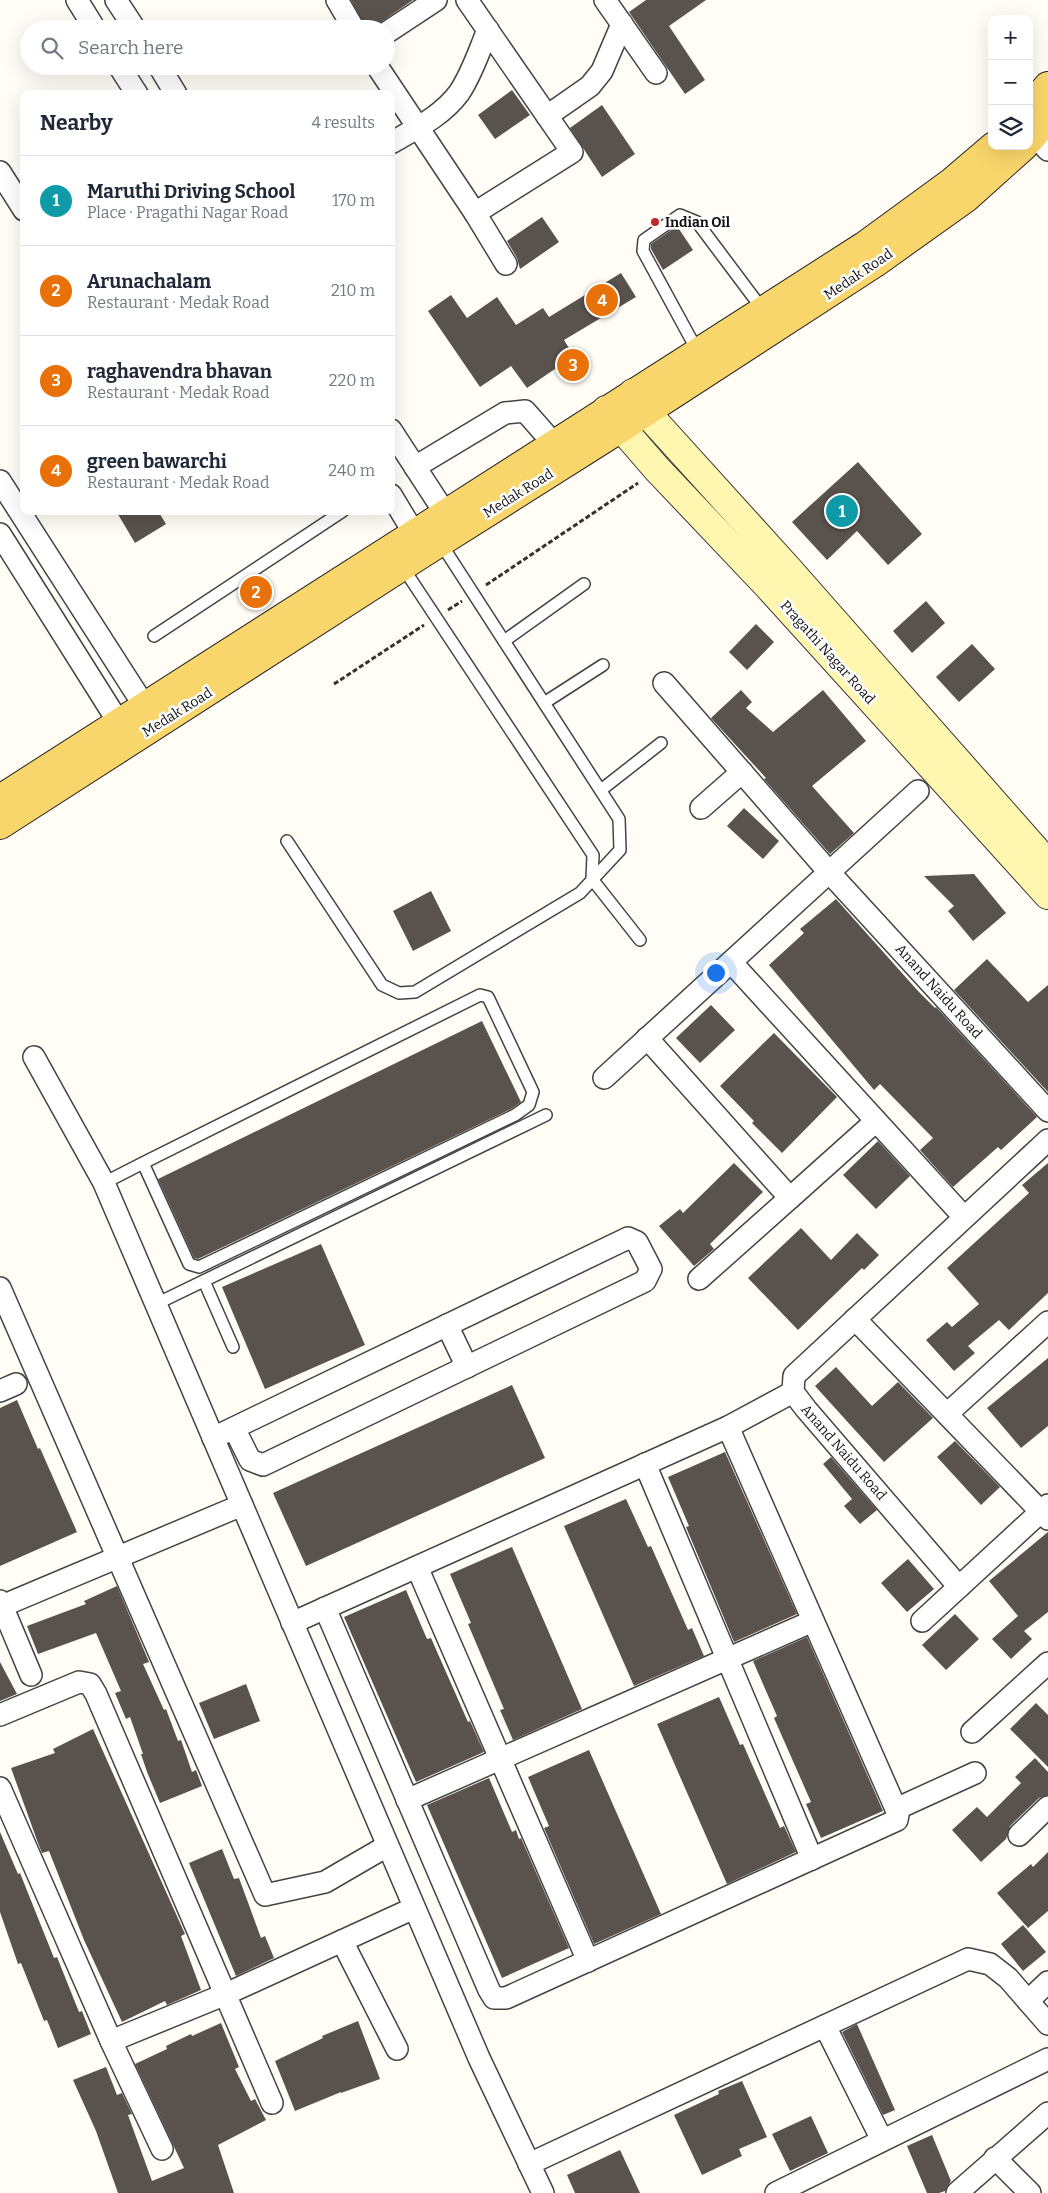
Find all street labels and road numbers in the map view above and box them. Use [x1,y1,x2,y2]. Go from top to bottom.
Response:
street label: Medak Road [821,245,896,304]
street label: Medak Road [480,465,556,522]
street label: Pragathi Nagar Road [777,597,879,708]
street label: Medak Road [139,684,215,741]
street label: Anand Naidu Road [892,940,986,1042]
street label: Anand Naidu Road [797,1401,890,1504]

